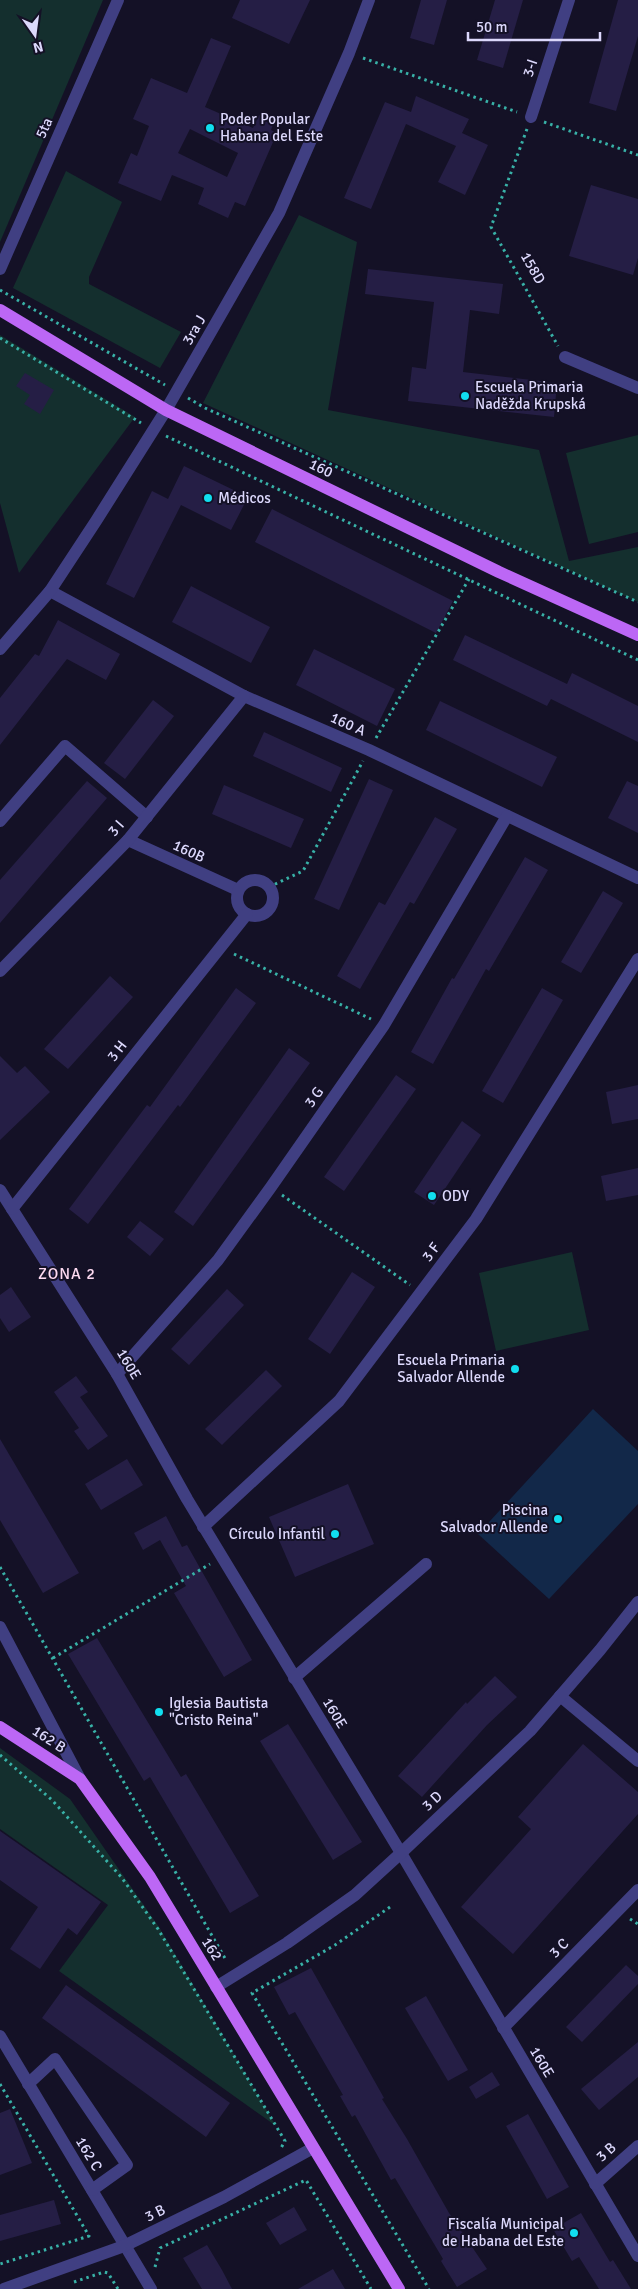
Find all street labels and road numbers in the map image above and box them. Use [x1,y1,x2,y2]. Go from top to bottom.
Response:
street label: 3-I [519,57,541,79]
street label: 5ta [32,115,56,141]
street label: 158D [517,249,549,287]
street label: 3ra J [178,312,210,348]
street label: 160 [306,455,336,481]
street label: 160 A [328,708,368,740]
street label: 3 I [104,816,128,840]
street label: 160B [170,836,208,866]
street label: 3 H [103,1037,131,1065]
street label: 3 G [301,1083,327,1111]
street label: 3 F [418,1239,444,1265]
street label: 160E [113,1345,145,1383]
street label: 160E [319,1694,351,1732]
street label: 162 B [29,1721,69,1757]
street label: 3 D [418,1787,446,1815]
street label: 162 [198,1934,226,1964]
street label: 3 C [545,1934,573,1962]
street label: 160E [526,2043,558,2081]
street label: 162 C [72,2134,106,2174]
street label: 3 B [592,2138,620,2166]
street label: 3 B [142,2200,168,2226]

